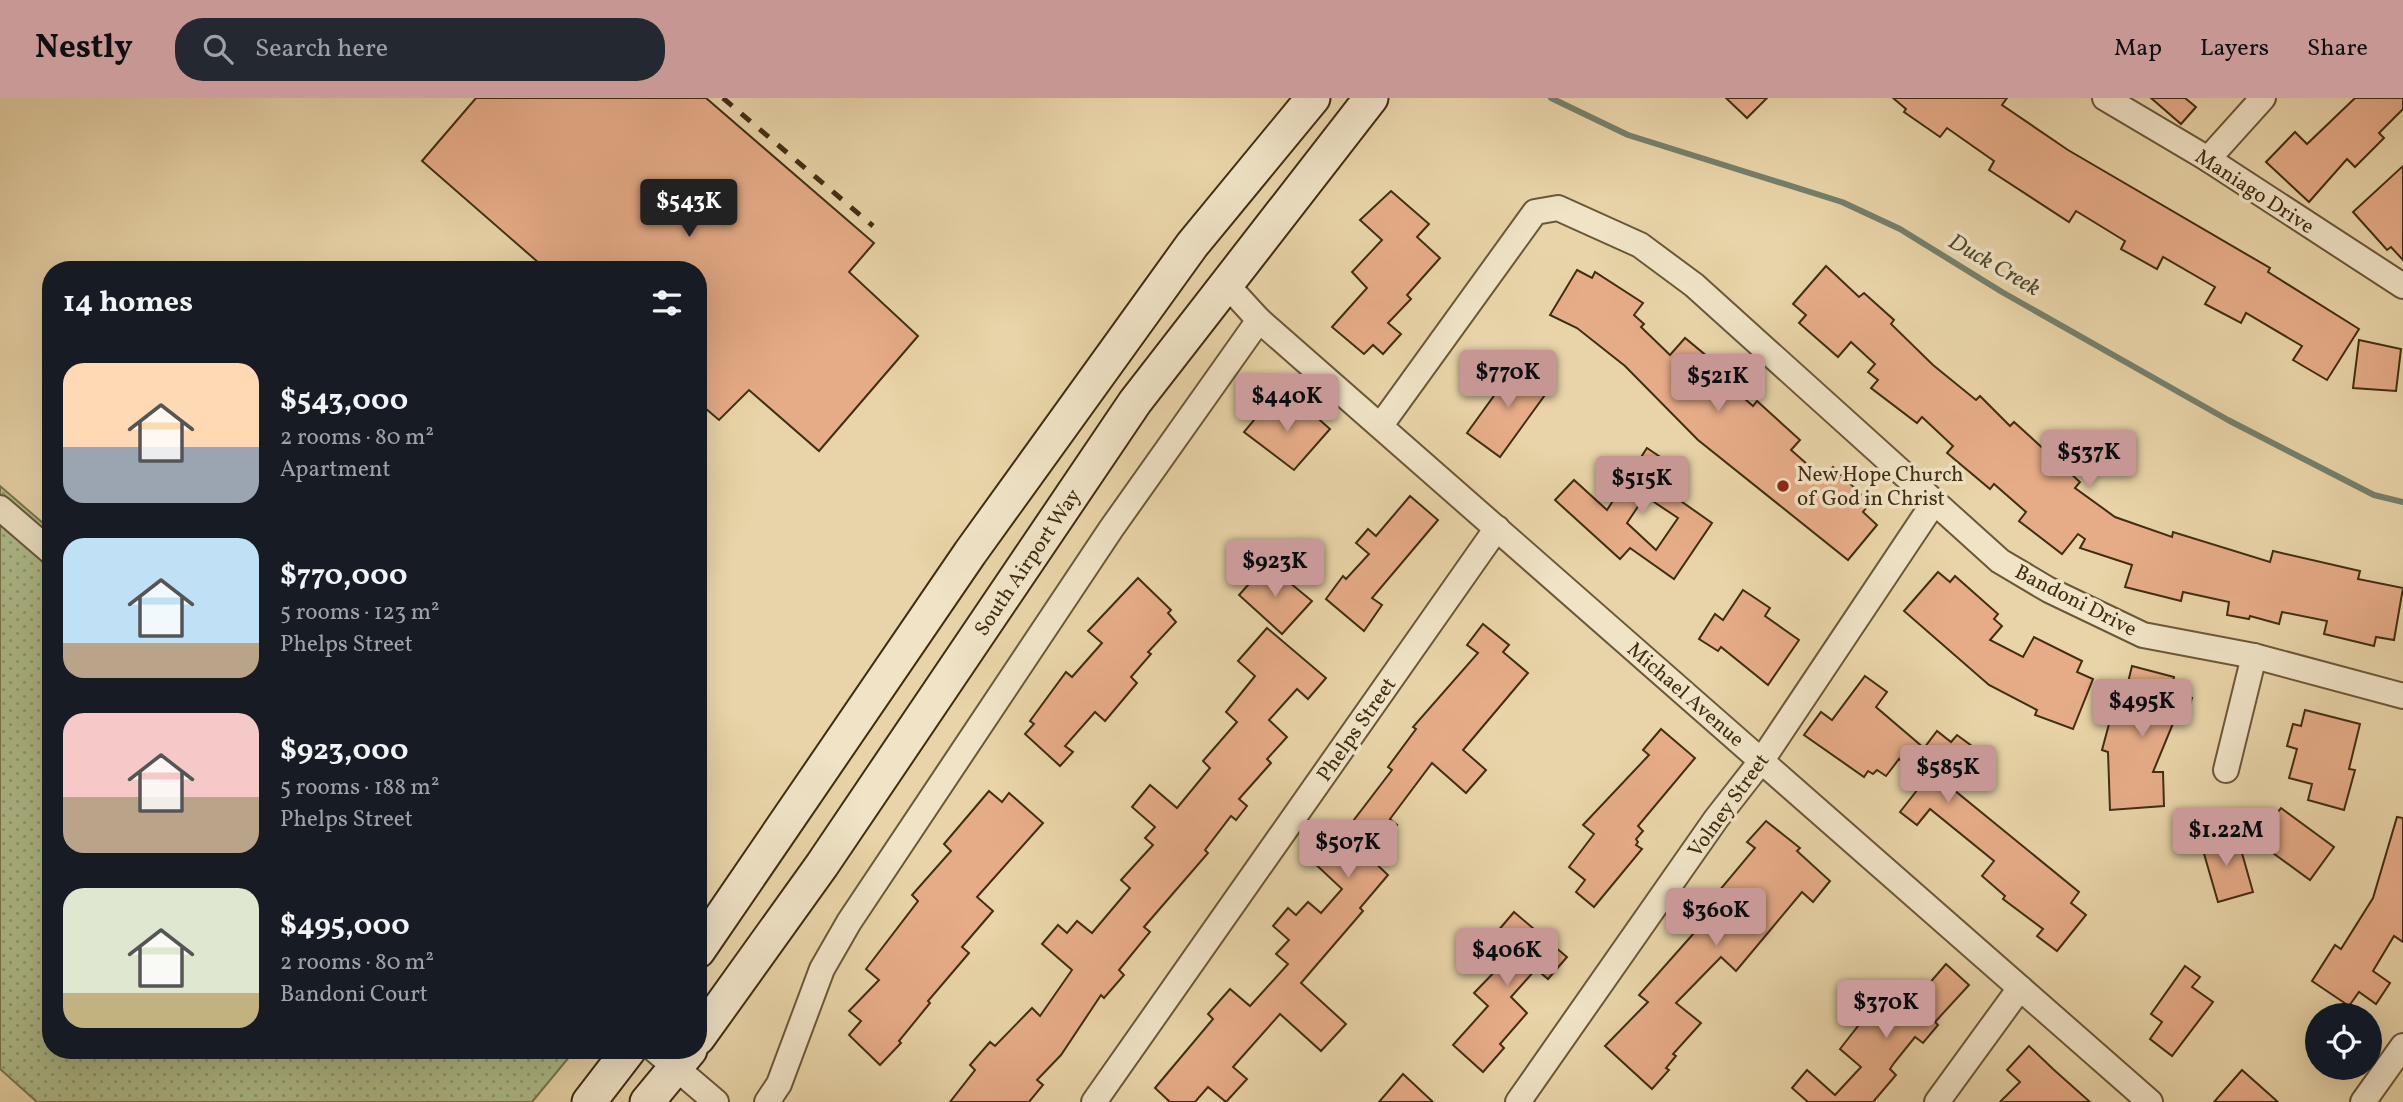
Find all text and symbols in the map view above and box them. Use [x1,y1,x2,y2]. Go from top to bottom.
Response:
search box [175,18,665,81]
text: Nestly [35,26,133,72]
icon: search [199,30,237,68]
text: Search here [255,31,388,67]
text: Map [2114,32,2162,66]
text: Layers [2200,32,2269,66]
text: Share [2307,32,2368,66]
street label: Maniago Drive [2189,143,2319,242]
pin: $543K [640,180,738,239]
text: $543K [656,186,722,218]
water label: Duck Creek [1942,227,2046,305]
text: 14 homes [63,282,193,324]
icon: filters [648,284,686,322]
pin: $770K [1459,350,1557,410]
pin: $521K [1669,354,1767,414]
text: $770K [1476,357,1540,389]
text: $521K [1687,361,1749,393]
pin: $440K [1238,374,1336,434]
text: $543,000 [280,380,408,422]
text: $440K [1251,381,1323,413]
icon: home [119,391,203,475]
text: 2 rooms · 80 m² [280,422,434,454]
pin: $537K [2040,430,2138,490]
text: $537K [2057,437,2121,469]
text: Apartment [280,454,391,486]
pin: $515K [1593,456,1691,516]
place label: New Hope Church of God in Christ [1797,461,1964,514]
text: $515K [1612,463,1672,495]
marker: New Hope Church of God in Christ [1775,478,1791,494]
street label: South Airport Way [968,483,1089,642]
pin: $923K [1226,540,1324,599]
text: $923K [1242,546,1308,578]
text: $770,000 [280,555,408,597]
street label: Bandoni Drive [2009,558,2141,645]
icon: home [119,566,203,650]
text: 5 rooms · 123 m² [280,597,440,629]
text: Phelps Street [280,629,413,661]
street label: Michael Avenue [1620,636,1750,754]
street label: Phelps Street [1311,672,1404,788]
pin: $495K [2093,680,2191,739]
text: $495K [2109,686,2175,718]
text: $923,000 [280,730,408,772]
icon: home [119,741,203,825]
pin: $585K [1899,746,1997,805]
street label: Volney Street [1682,748,1777,864]
text: $585K [1916,752,1980,784]
text: 5 rooms · 188 m² [280,772,439,804]
text: Phelps Street [280,804,413,836]
pin: $1.22M [2169,808,2283,868]
text: $1.22M [2189,815,2263,847]
pin: $507K [1299,820,1397,880]
text: $507K [1315,827,1381,859]
pin: $360K [1667,888,1765,948]
text: $360K [1682,895,1750,927]
text: $495,000 [280,905,410,947]
icon: home [119,916,203,1000]
pin: $406K [1458,928,1556,988]
text: $406K [1472,935,1542,967]
text: 2 rooms · 80 m² [280,947,434,979]
text: Bandoni Court [280,979,428,1011]
pin: $370K [1837,981,1935,1040]
text: $370K [1853,987,1919,1019]
map controls [2305,1003,2382,1080]
button: locate [2305,1003,2382,1080]

